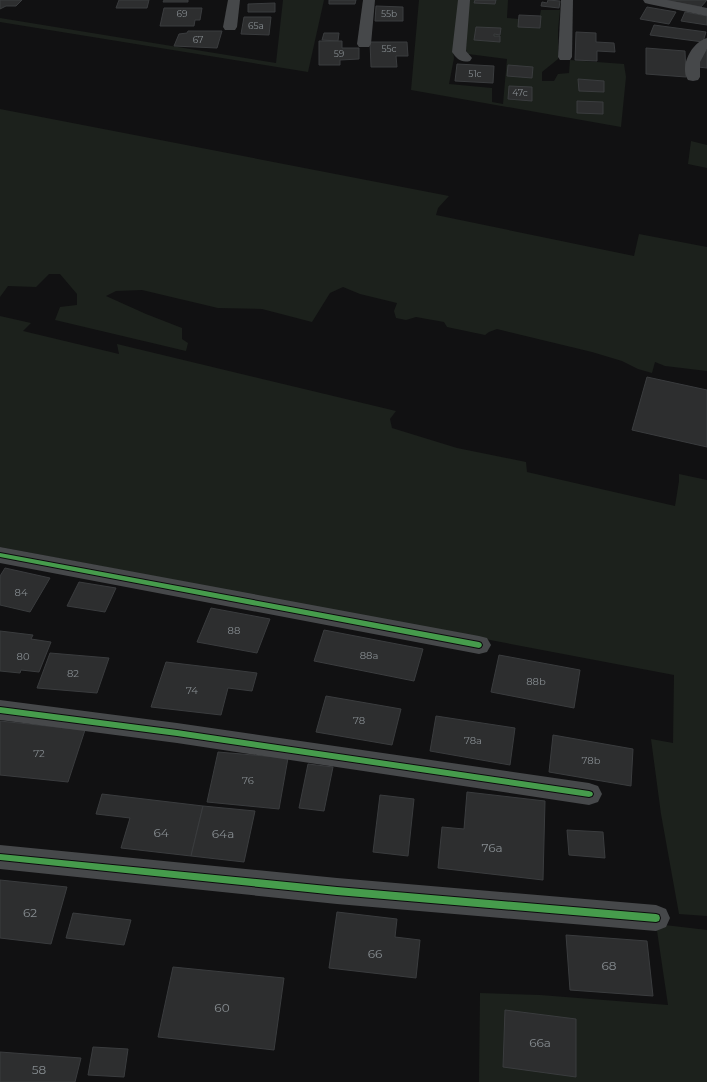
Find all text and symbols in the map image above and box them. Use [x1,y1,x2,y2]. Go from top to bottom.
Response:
house number: 69 [177,8,188,19]
house number: 55b [381,8,397,19]
house number: 65a [248,20,264,31]
house number: 67 [193,34,203,45]
house number: 55c [381,43,397,54]
house number: 59 [334,48,345,59]
house number: 51c [468,68,482,79]
house number: 47c [512,87,528,98]
house number: 84 [15,586,28,599]
house number: 88 [228,624,240,637]
house number: 88a [360,649,378,662]
house number: 80 [17,650,30,663]
house number: 82 [67,667,79,680]
house number: 88b [526,675,546,688]
house number: 74 [186,684,198,697]
house number: 78 [353,714,365,727]
house number: 78a [464,734,482,747]
house number: 72 [33,747,45,760]
house number: 78b [582,754,601,767]
house number: 76 [242,774,254,787]
house number: 64 [153,825,169,840]
house number: 64a [212,826,234,841]
house number: 76a [481,840,503,855]
house number: 62 [23,905,37,920]
house number: 66 [368,946,382,961]
house number: 68 [602,958,617,973]
house number: 60 [214,1000,230,1015]
house number: 66a [529,1035,551,1050]
house number: 58 [32,1062,47,1077]

